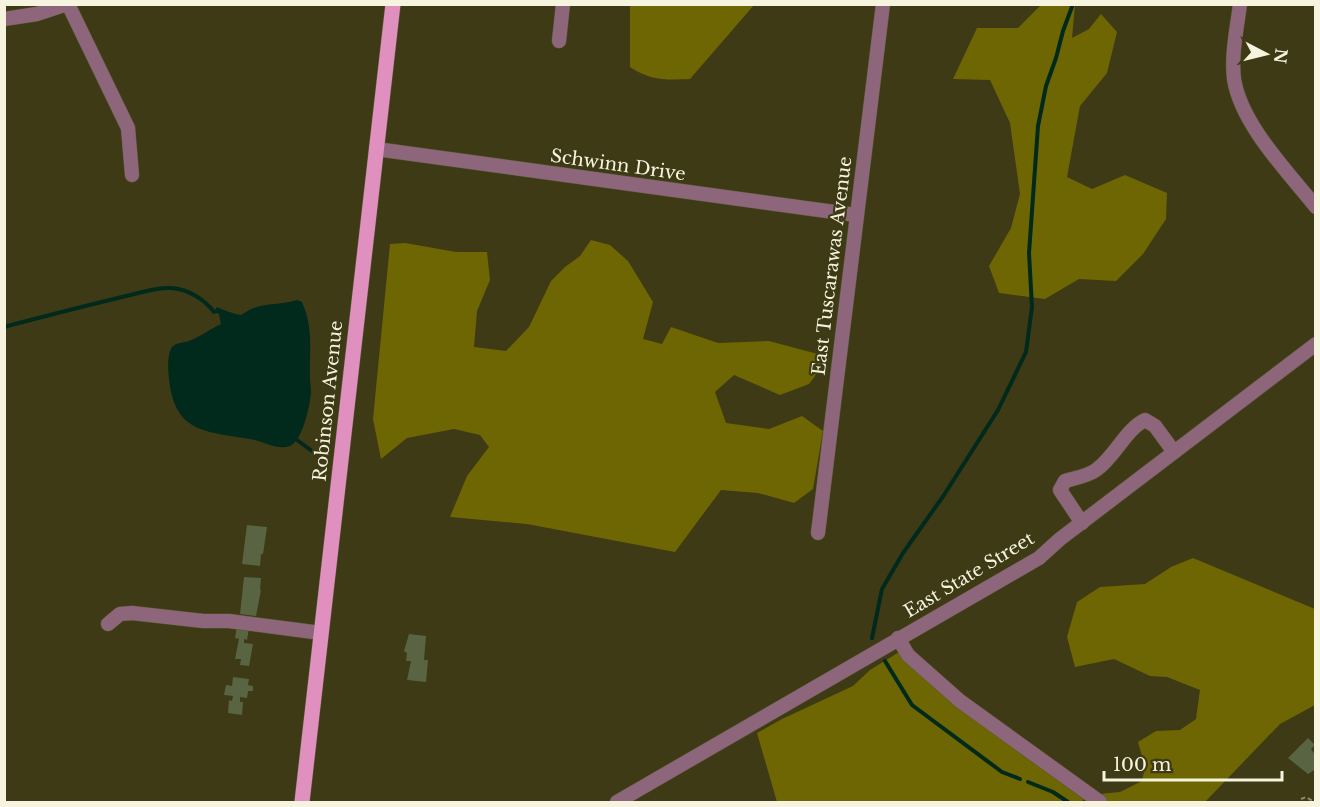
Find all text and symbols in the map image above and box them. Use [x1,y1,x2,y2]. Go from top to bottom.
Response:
north arrow [1236,24,1296,84]
text: N [1270,47,1292,65]
street label: Schwinn Drive [549,145,687,185]
street label: East Tuscarawas Avenue [808,155,856,377]
street label: Robinson Avenue [309,320,347,482]
street label: East State Street [900,527,1038,623]
scale bar [1104,744,1282,782]
text: 100 m [1113,754,1171,776]

